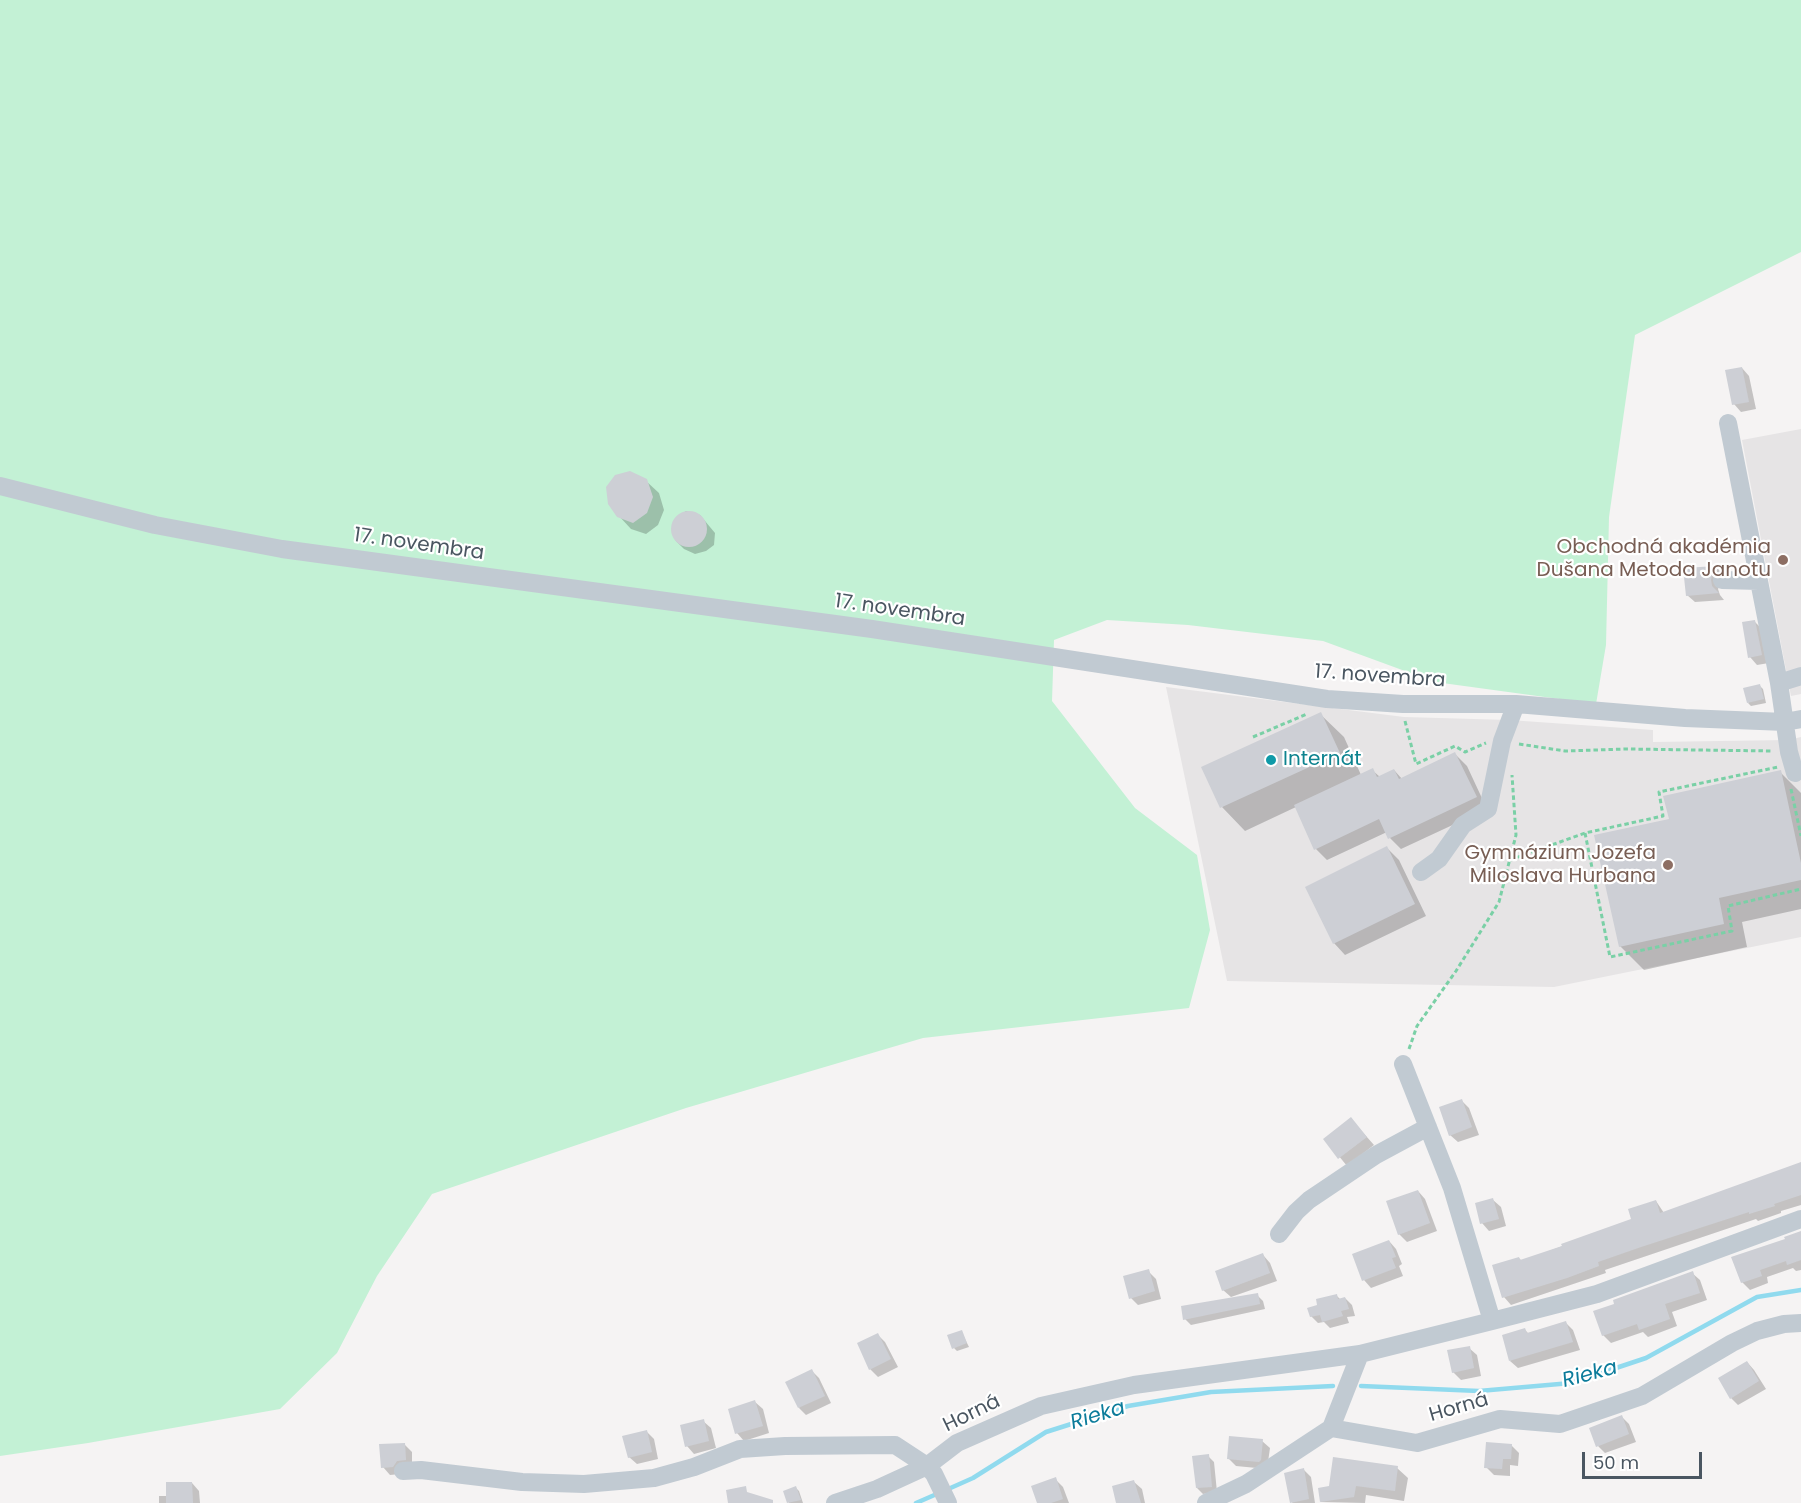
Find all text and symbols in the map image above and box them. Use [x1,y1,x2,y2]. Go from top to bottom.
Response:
street label: 17. novembra [352,524,486,566]
place label: Obchodná akadémia Dušana Metoda Janotu [1537,536,1771,583]
marker: Obchodná akadémia Dušana Metoda Janotu [1776,553,1790,567]
street label: 17. novembra [833,590,967,632]
street label: 17. novembra [1314,660,1446,694]
place label: Internát [1283,748,1361,772]
marker: Internát [1264,753,1278,767]
place label: Gymnázium Jozefa Miloslava Hurbana [1465,842,1656,889]
marker: Gymnázium Jozefa Miloslava Hurbana [1661,858,1675,872]
water label: Rieka [1560,1356,1620,1394]
street label: Horná [1427,1388,1491,1428]
street label: Horná [940,1390,1004,1438]
water label: Rieka [1068,1396,1128,1436]
scale bar [1585,1440,1705,1478]
text: 50 m [1593,1450,1639,1475]

